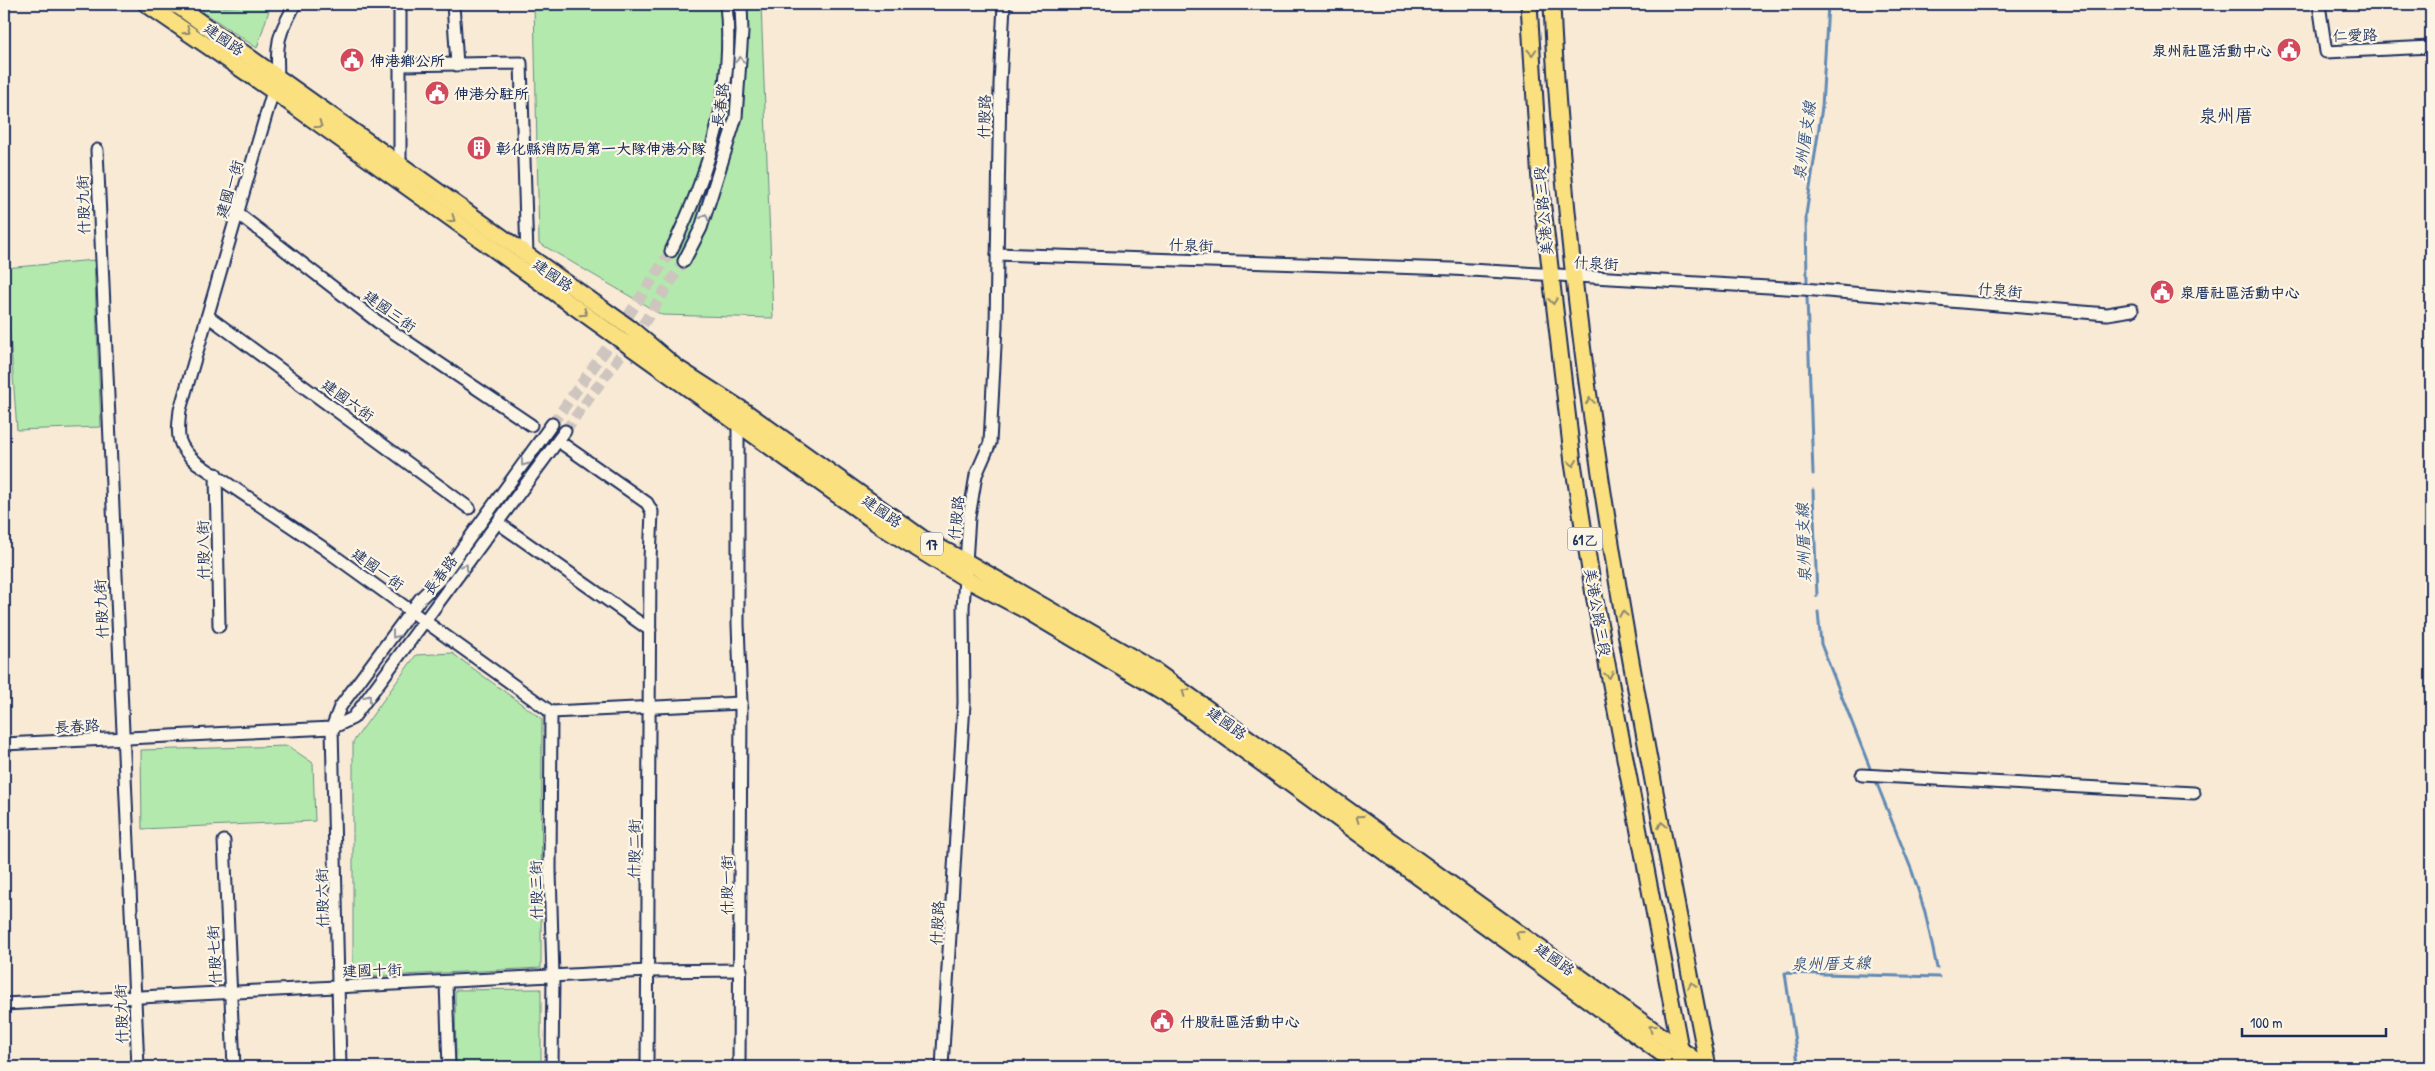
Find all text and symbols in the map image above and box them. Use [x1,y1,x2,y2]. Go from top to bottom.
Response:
street label: 建國路 [200,17,248,61]
street label: 仁愛路 [2332,24,2378,46]
one-way arrow [181,25,190,34]
public building icon: 泉州社區活動中心 [2276,37,2302,63]
place label: 泉州社區活動中心 [2152,40,2272,61]
public building icon: 伸港鄉公所 [339,47,365,73]
one-way arrow [1526,49,1537,57]
place label: 伸港鄉公所 [370,50,445,71]
one-way arrow [734,55,745,63]
public building icon: 伸港分駐所 [424,80,450,106]
street label: 長春路 [706,81,734,129]
place label: 伸港分駐所 [454,83,529,104]
street label: 什股路 [973,94,995,140]
water label: 泉州厝支線 [1788,99,1821,182]
district label: 泉州厝 [2199,103,2253,128]
one-way arrow [313,119,323,128]
building icon: 彰化縣消防局第一大隊伸港分隊 [466,135,492,161]
place label: 彰化縣消防局第一大隊伸港分隊 [496,138,706,159]
street label: 建國一街 [210,157,248,221]
street label: 美港公路三段 [1529,165,1557,257]
street label: 什股九街 [71,175,95,235]
one-way arrow [446,213,456,222]
one-way arrow [699,213,709,222]
street label: 什泉街 [1168,234,1214,256]
street label: 什泉街 [1573,251,1619,275]
street label: 建國路 [529,253,577,297]
street label: 什泉街 [1977,278,2023,302]
public building icon: 泉厝社區活動中心 [2149,279,2175,305]
place label: 泉厝社區活動中心 [2180,282,2300,303]
street label: 建國三街 [360,285,420,337]
one-way arrow [1547,298,1558,306]
one-way arrow [578,307,588,316]
street label: 建國六街 [318,374,378,426]
one-way arrow [1585,397,1595,406]
one-way arrow [521,457,530,467]
one-way arrow [1567,459,1578,467]
street label: 建國路 [858,489,906,533]
street label: 什股路 [943,495,969,541]
water label: 泉州厝支線 [1791,502,1815,583]
street label: 什股八街 [192,520,214,580]
road number: 61乙 [1568,528,1602,550]
road number: 17 [921,532,943,556]
street label: 建國一街 [348,543,408,595]
street label: 長春路 [418,551,462,599]
one-way arrow [459,564,468,573]
street label: 美港公路三段 [1580,566,1616,658]
street label: 什股九街 [89,578,113,640]
one-way arrow [1618,609,1628,618]
one-way arrow [392,629,401,639]
one-way arrow [1603,670,1614,679]
one-way arrow [1181,689,1191,698]
one-way arrow [362,694,371,704]
street label: 建國路 [1203,701,1251,745]
street label: 長春路 [54,714,100,738]
one-way arrow [1356,816,1365,824]
street label: 什股二街 [623,819,645,879]
one-way arrow [1657,821,1667,830]
street label: 什股一街 [716,855,737,915]
street label: 什股三街 [525,860,547,920]
street label: 什股六街 [311,868,333,928]
street label: 什股路 [925,900,949,946]
street label: 什股七街 [202,924,226,986]
one-way arrow [1516,930,1525,940]
street label: 建國路 [1531,937,1579,981]
water label: 泉州厝支線 [1791,951,1872,975]
street label: 建國十街 [342,958,402,982]
one-way arrow [1687,981,1698,989]
street label: 什股九街 [109,984,133,1044]
scale bar [2242,1006,2386,1038]
public building icon: 什股社區活動中心 [1149,1008,1175,1034]
place label: 什股社區活動中心 [1180,1011,1300,1032]
text: 100 m [2250,1012,2283,1033]
one-way arrow [1648,1025,1657,1034]

